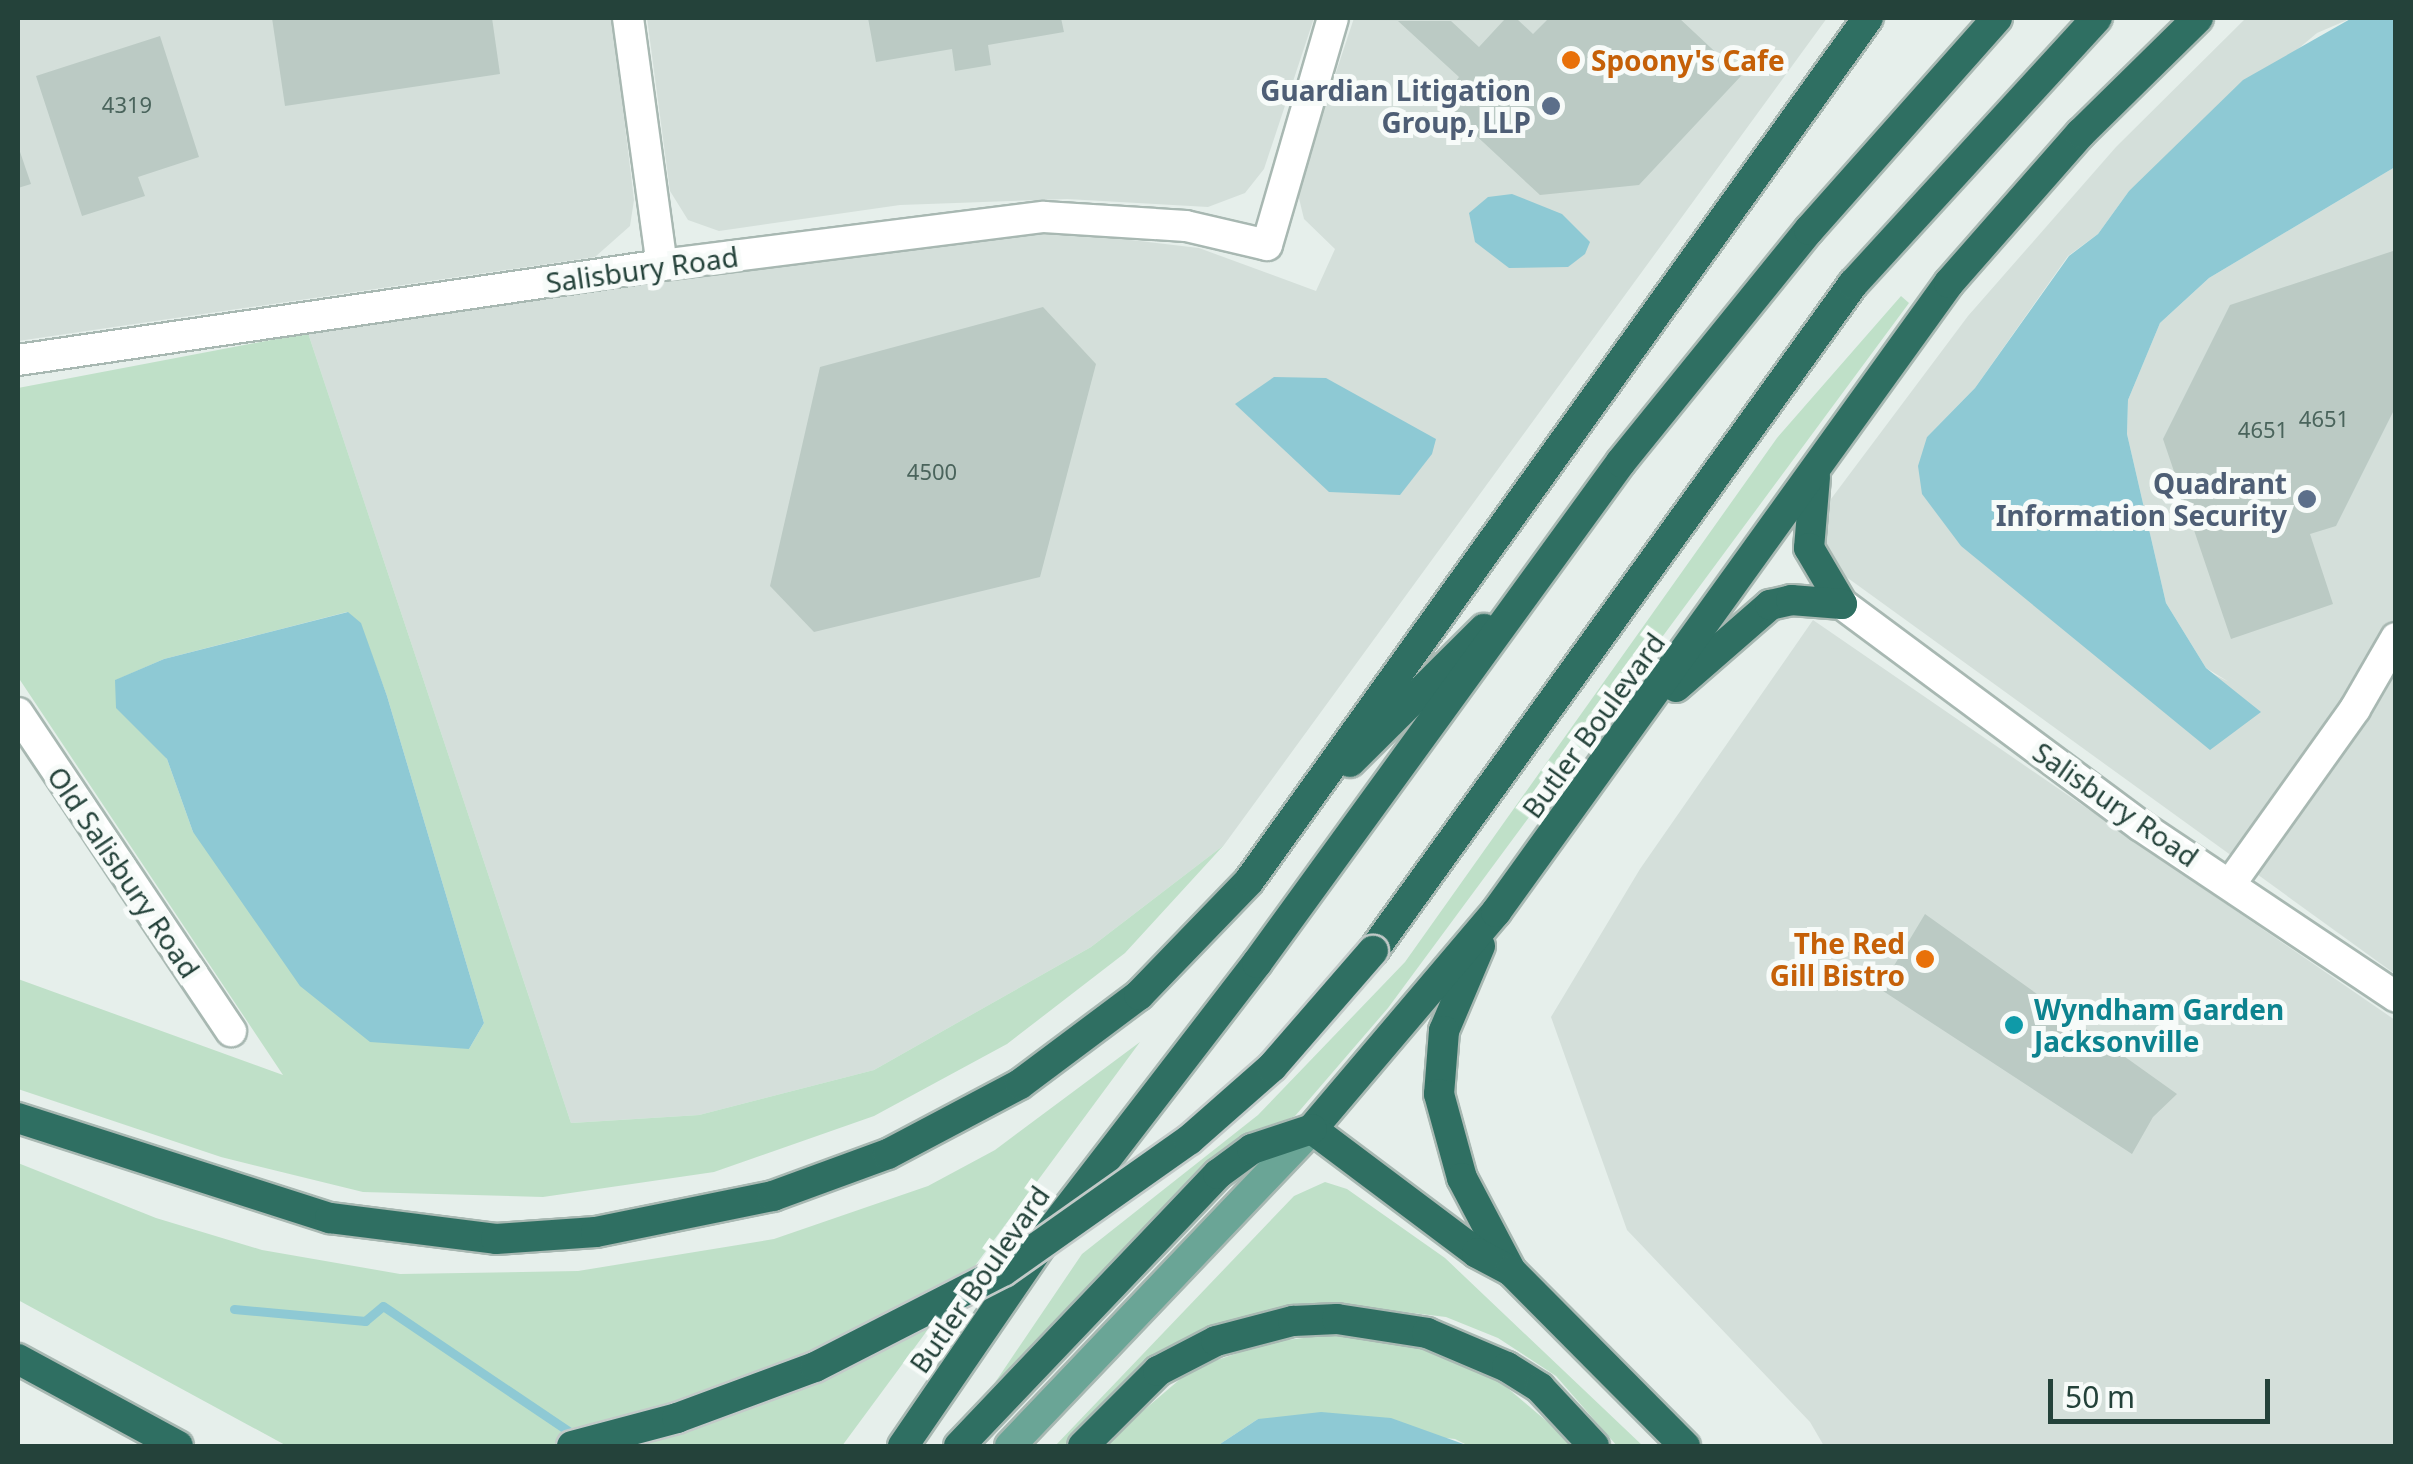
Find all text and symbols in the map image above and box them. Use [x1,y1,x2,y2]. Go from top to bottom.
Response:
place label: Spoony's Cafe [1591,43,1785,77]
marker: Spoony's Cafe [1560,49,1582,71]
place label: Guardian Litigation Group, LLP [1260,73,1531,139]
house number: 4319 [102,92,152,118]
marker: Guardian Litigation Group, LLP [1540,95,1562,117]
street label: Salisbury Road [544,239,740,299]
house number: 4651 [2299,406,2349,432]
house number: 4651 [2238,417,2288,443]
house number: 4500 [907,459,957,485]
place label: Quadrant Information Security [1996,466,2287,532]
marker: Quadrant Information Security [2296,488,2318,510]
street label: Butler Boulevard [1515,626,1671,824]
street label: Salisbury Road [2027,735,2205,873]
street label: Old Salisbury Road [41,760,207,984]
place label: The Red Gill Bistro [1770,926,1905,992]
marker: The Red Gill Bistro [1914,948,1936,970]
place label: Wyndham Garden Jacksonville [2034,992,2284,1058]
marker: Wyndham Garden Jacksonville [2003,1014,2025,1036]
street label: Butler Boulevard [902,1179,1056,1379]
scale bar [2053,1359,2276,1421]
text: 50 m [2065,1376,2135,1417]

